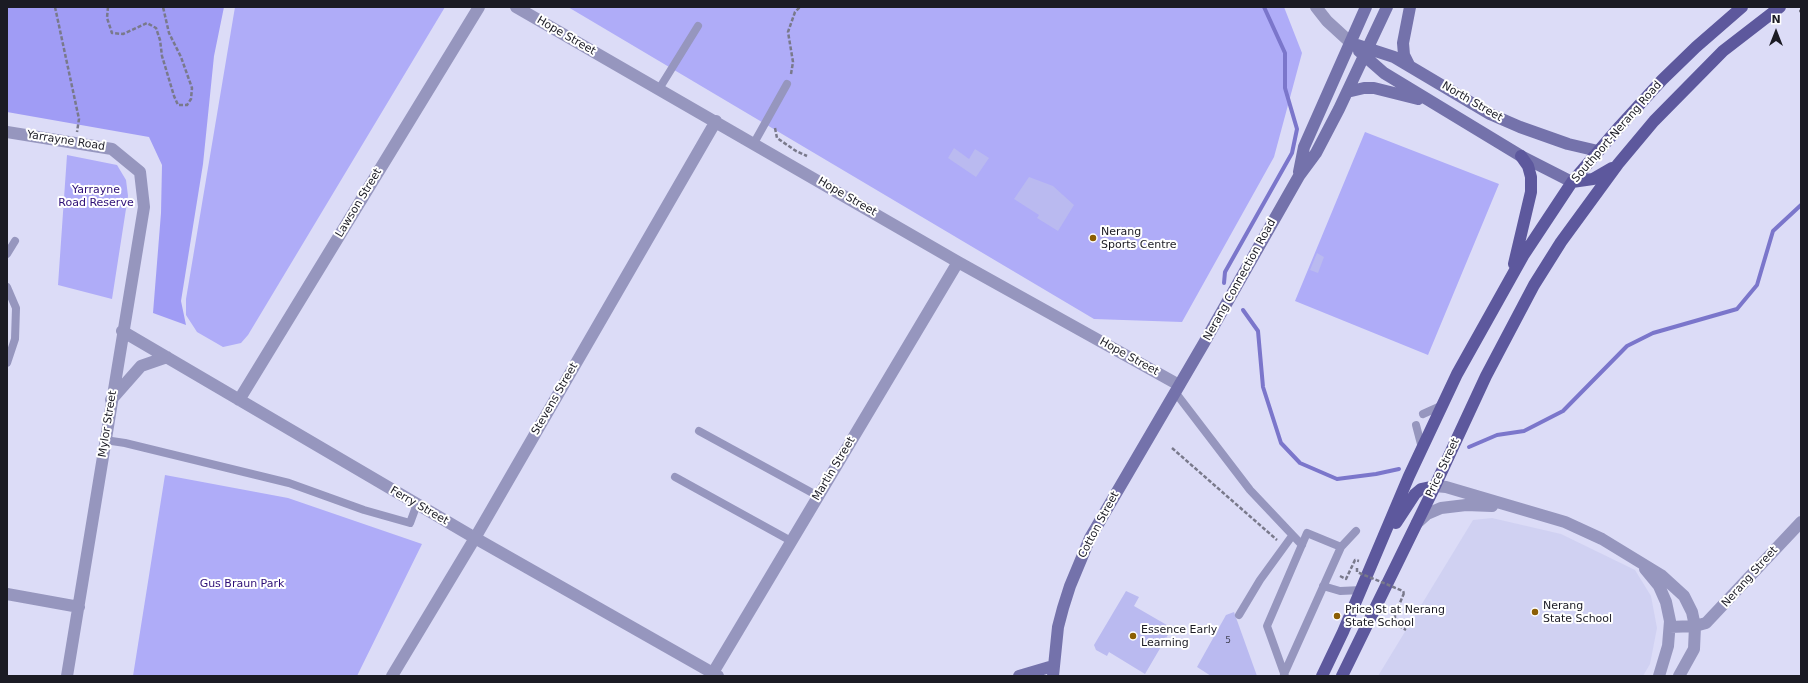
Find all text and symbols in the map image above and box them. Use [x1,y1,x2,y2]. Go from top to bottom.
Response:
north arrow [1756,12,1796,52]
text: N [1771,13,1781,26]
street label: Hope Street [534,14,598,58]
street label: North Street [1439,79,1505,125]
street label: Southport-Nerang Road [1569,79,1665,185]
street label: Yarrayne Road [26,128,106,154]
street label: Lawson Street [333,166,385,240]
street label: Hope Street [815,175,879,219]
park label: Yarrayne Road Reserve [58,183,134,209]
street label: Nerang Connection Road [1201,217,1279,343]
place label: Nerang Sports Centre [1101,225,1177,251]
marker: Nerang Sports Centre [1088,233,1098,243]
street label: Hope Street [1097,335,1161,379]
street label: Stevens Street [529,361,581,437]
street label: Mylor Street [96,390,120,458]
street label: Martin Street [810,435,858,503]
street label: Price Street [1424,436,1462,500]
street label: Ferry Street [388,484,450,528]
street label: Cotton Street [1076,489,1122,561]
street label: Nerang Street [1719,544,1781,610]
park label: Gus Braun Park [200,577,284,591]
place label: Nerang State School [1543,599,1612,625]
place label: Price St at Nerang State School [1345,603,1445,629]
marker: Nerang State School [1530,607,1540,617]
marker: Price St at Nerang State School [1332,611,1342,621]
place label: Essence Early Learning [1141,623,1217,649]
marker: Essence Early Learning [1128,631,1138,641]
house number: 5 [1225,636,1231,646]

